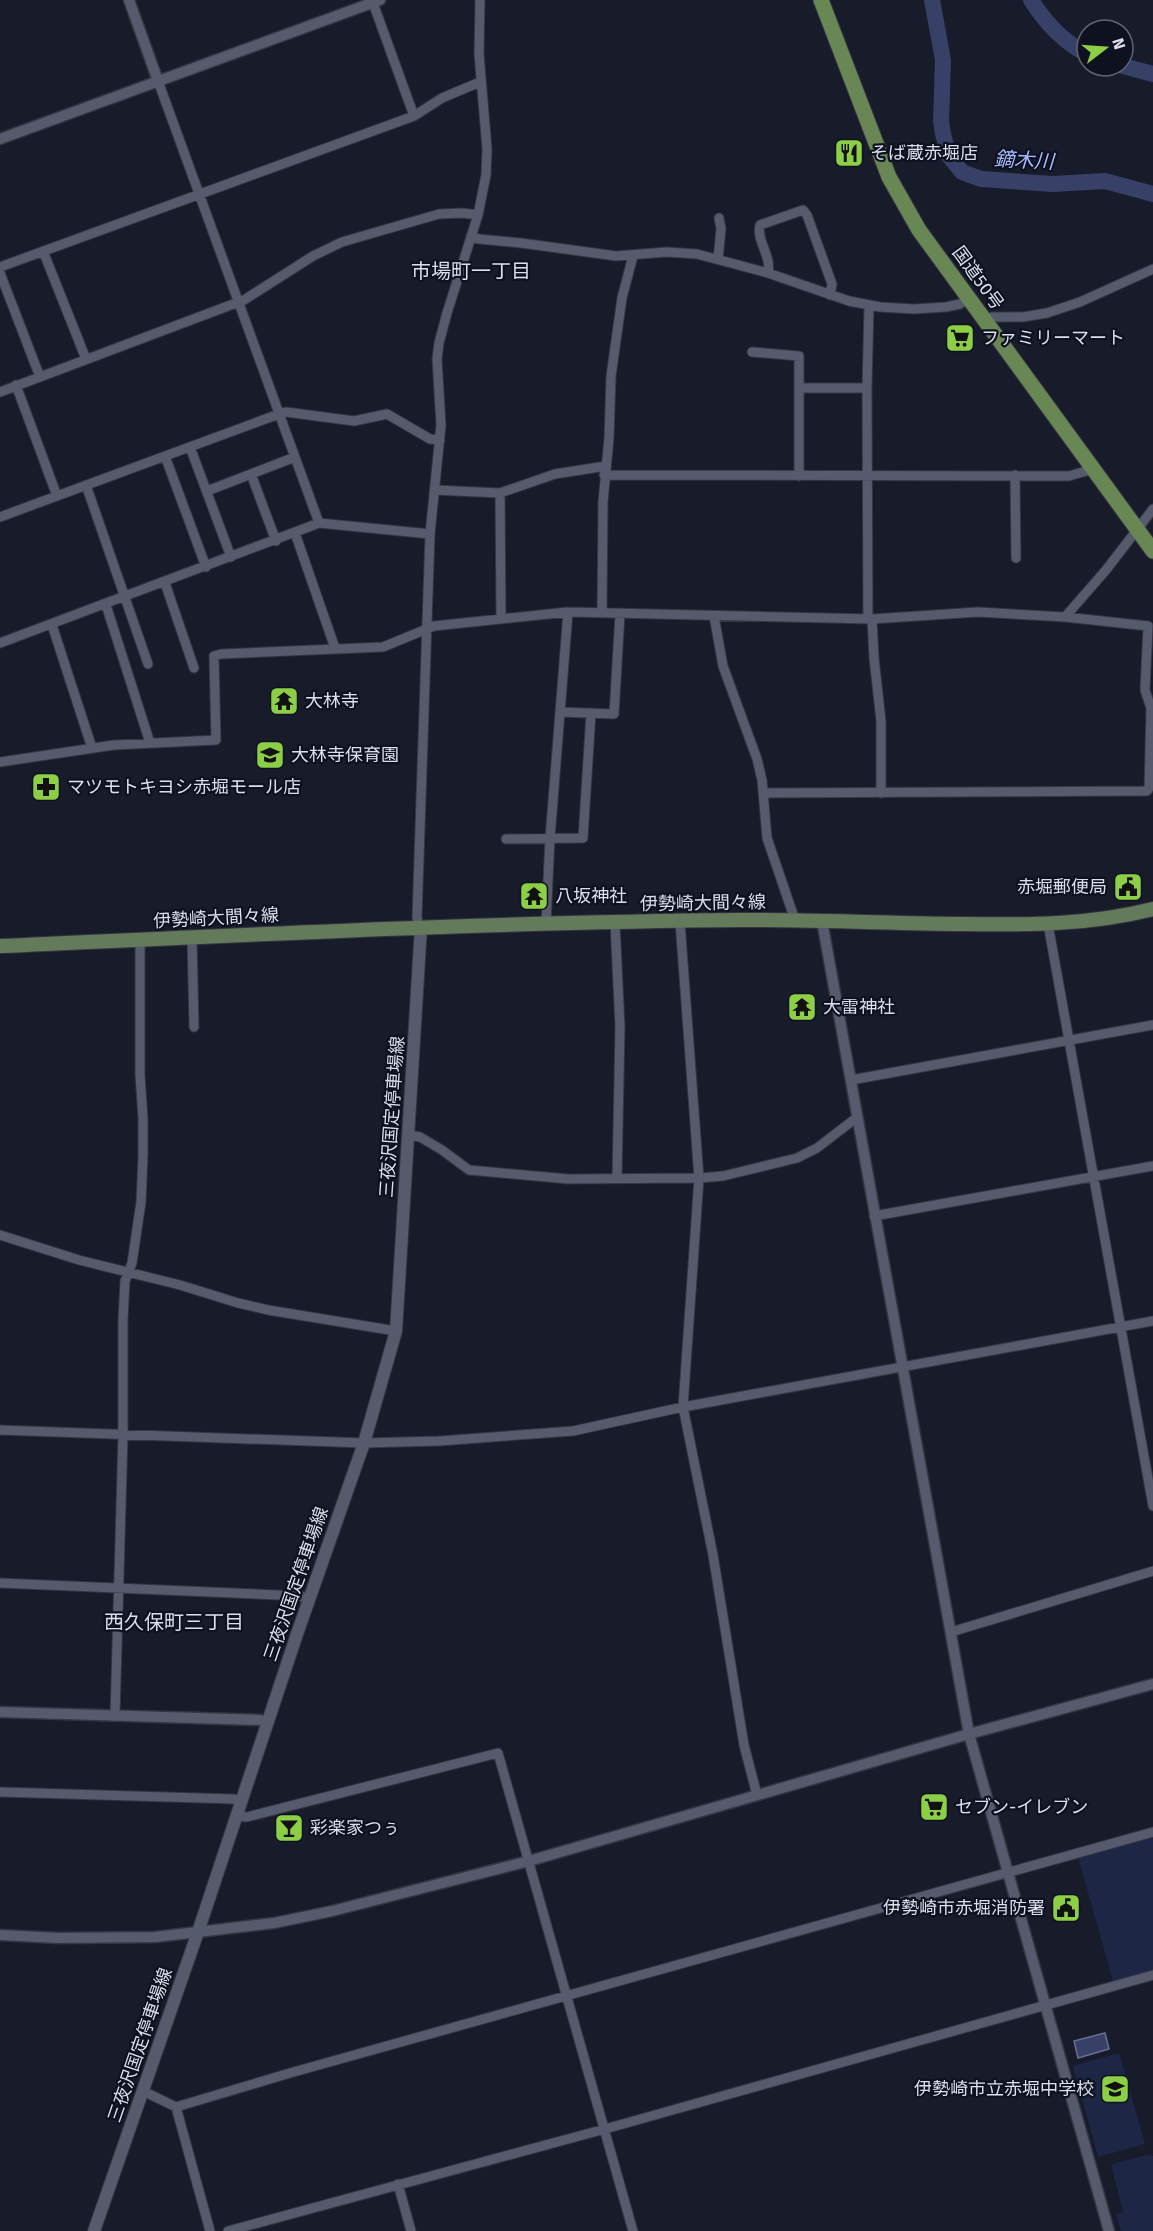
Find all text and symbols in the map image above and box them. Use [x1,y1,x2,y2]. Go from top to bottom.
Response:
north arrow [1075,18,1135,78]
text: N [1108,36,1130,52]
restaurant icon: そば蔵赤堀店 [833,137,865,169]
place label: そば蔵赤堀店 [870,142,978,164]
water label: 鏑木川 [993,146,1057,174]
street label: 国道50号 [948,242,1008,314]
district label: 市場町一丁目 [411,259,531,283]
supermarket icon: ファミリーマート [944,322,976,354]
place label: ファミリーマート [981,327,1125,349]
temple icon: 大林寺 [268,685,300,717]
place label: 大林寺 [305,690,359,712]
school or university icon: 大林寺保育園 [254,739,286,771]
place label: 大林寺保育園 [291,744,399,766]
pharmacy icon: マツモトキヨシ赤堀モール店 [30,771,62,803]
place label: マツモトキヨシ赤堀モール店 [67,776,301,798]
public building icon: 赤堀郵便局 [1112,871,1144,903]
place label: 赤堀郵便局 [1017,876,1107,898]
temple icon: 八坂神社 [518,880,550,912]
place label: 八坂神社 [555,885,627,907]
street label: 伊勢崎大間々線 [640,891,766,915]
street label: 伊勢崎大間々線 [153,904,279,932]
temple icon: 大雷神社 [786,991,818,1023]
place label: 大雷神社 [823,996,895,1018]
street label: 三夜沢国定停車場線 [375,1035,409,1199]
street label: 三夜沢国定停車場線 [259,1504,333,1664]
district label: 西久保町三丁目 [104,1610,244,1634]
supermarket icon: セブン-イレブン [918,1791,950,1823]
place label: セブン-イレブン [955,1796,1088,1818]
bar icon: 彩楽家つぅ [273,1812,305,1844]
place label: 彩楽家つぅ [310,1817,400,1839]
public building icon: 伊勢崎市赤堀消防署 [1050,1892,1082,1924]
place label: 伊勢崎市赤堀消防署 [883,1897,1045,1919]
street label: 三夜沢国定停車場線 [103,1965,177,2125]
school or university icon: 伊勢崎市立赤堀中学校 [1099,2073,1131,2105]
place label: 伊勢崎市立赤堀中学校 [914,2078,1094,2100]

